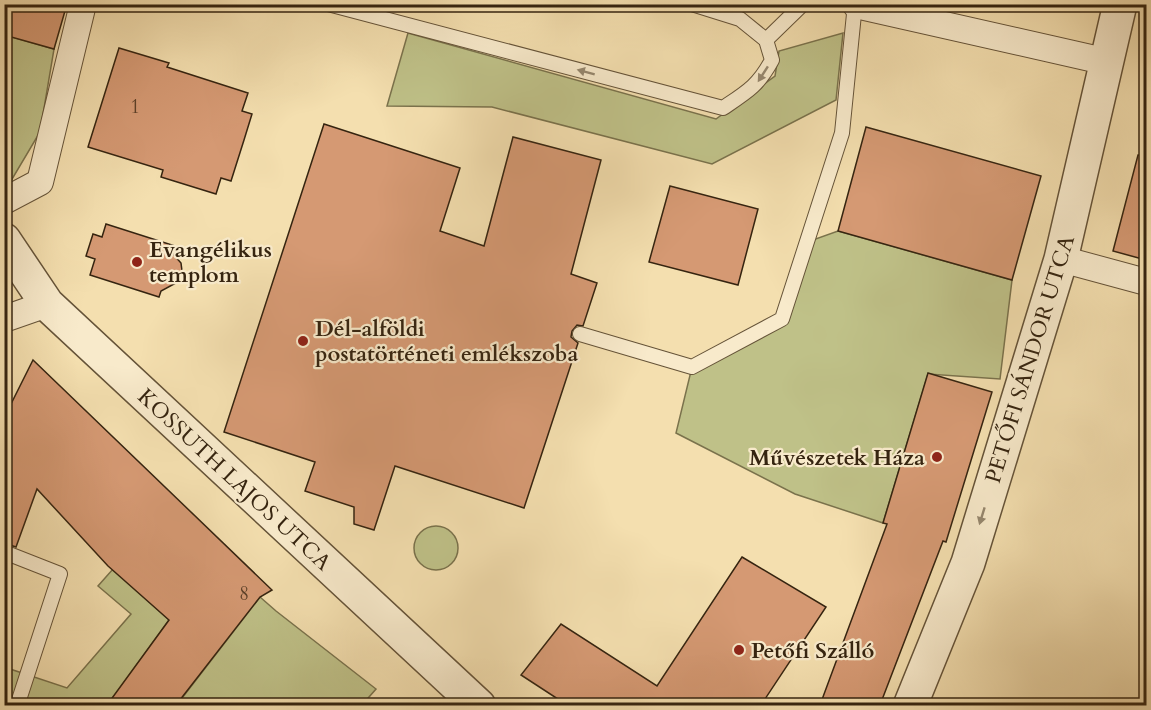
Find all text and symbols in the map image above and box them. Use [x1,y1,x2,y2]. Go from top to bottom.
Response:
one-way arrow [758,66,769,83]
one-way arrow [577,67,595,77]
house number: 1 [130,93,140,120]
street label: PETŐFI SÁNDOR UTCA [978,231,1082,487]
place label: Evangélikus templom [149,235,272,290]
marker: Evangélikus templom [130,255,144,269]
place label: Dél-alföldi postatörténeti emlékszoba [315,314,578,369]
marker: Dél-alföldi postatörténeti emlékszoba [296,334,310,348]
street label: KOSSUTH LAJOS UTCA [131,382,338,578]
place label: Művészetek Háza [749,443,925,473]
marker: Művészetek Háza [930,450,944,464]
one-way arrow [977,507,986,525]
house number: 8 [239,580,249,607]
place label: Petőfi Szálló [751,636,875,666]
marker: Petőfi Szálló [732,643,746,657]

